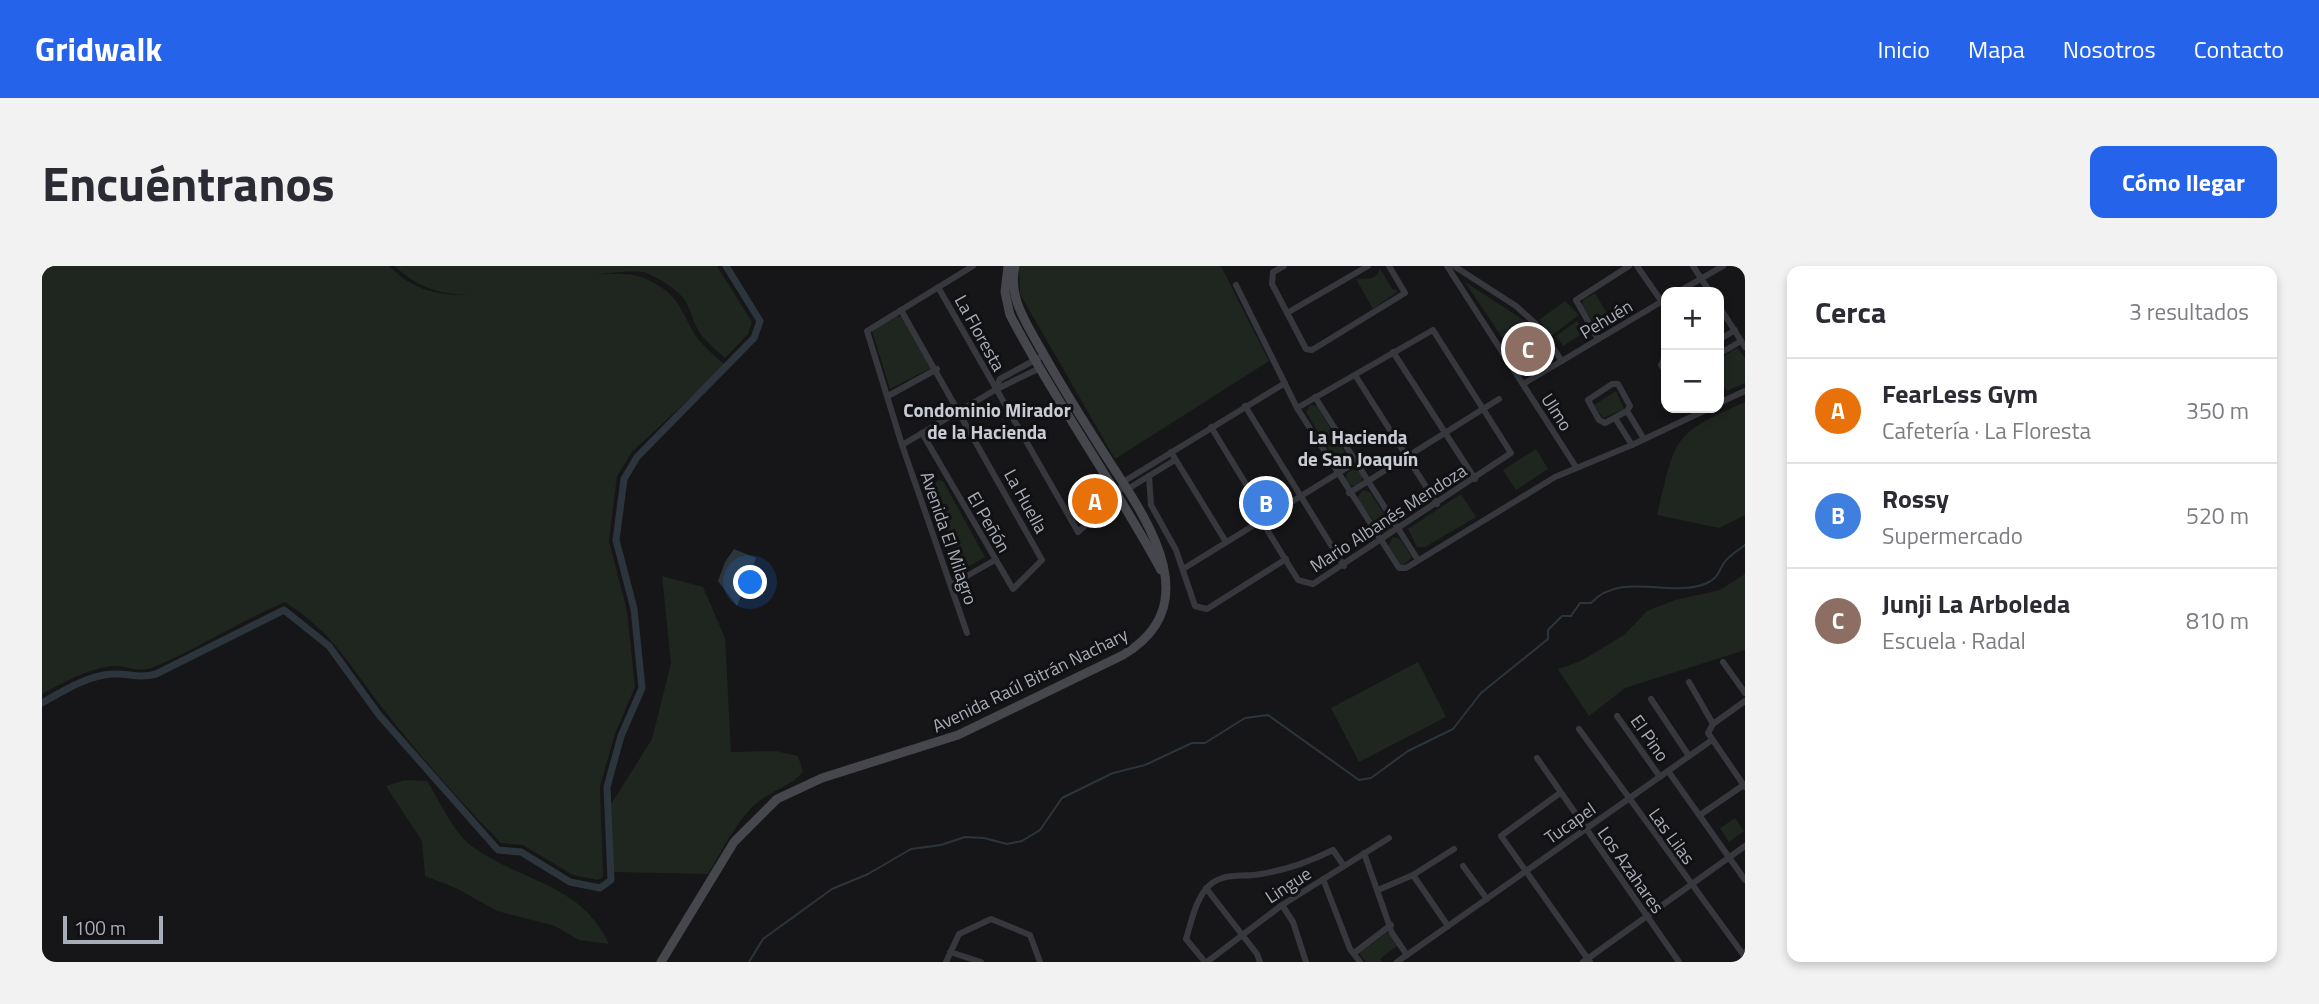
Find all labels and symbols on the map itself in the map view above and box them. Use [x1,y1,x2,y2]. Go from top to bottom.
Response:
street label: La Floresta [948,290,1012,376]
street label: Pehuén [1574,293,1638,345]
pin: C [1505,323,1551,375]
street label: Ulmo [1535,388,1579,436]
district label: Condominio Mirador de la Hacienda [903,395,1071,446]
district label: La Hacienda de San Joaquín [1298,422,1418,473]
street label: Mario Albanés Mendoza [1304,457,1472,579]
street label: La Huella [997,464,1055,538]
street label: Avenida El Milagro [914,468,984,608]
pin: A [1072,475,1118,527]
pin: B [1243,477,1289,529]
street label: El Peñón [961,486,1017,558]
your location [733,565,767,599]
street label: Avenida Raúl Bitrán Nachary [928,621,1133,739]
street label: El Pino [1624,709,1676,767]
street label: Tucapel [1539,796,1601,850]
street label: Las Lilas [1642,802,1702,870]
street label: Los Azahares [1591,821,1671,919]
street label: Lingue [1260,860,1316,910]
scale bar [63,913,163,945]

